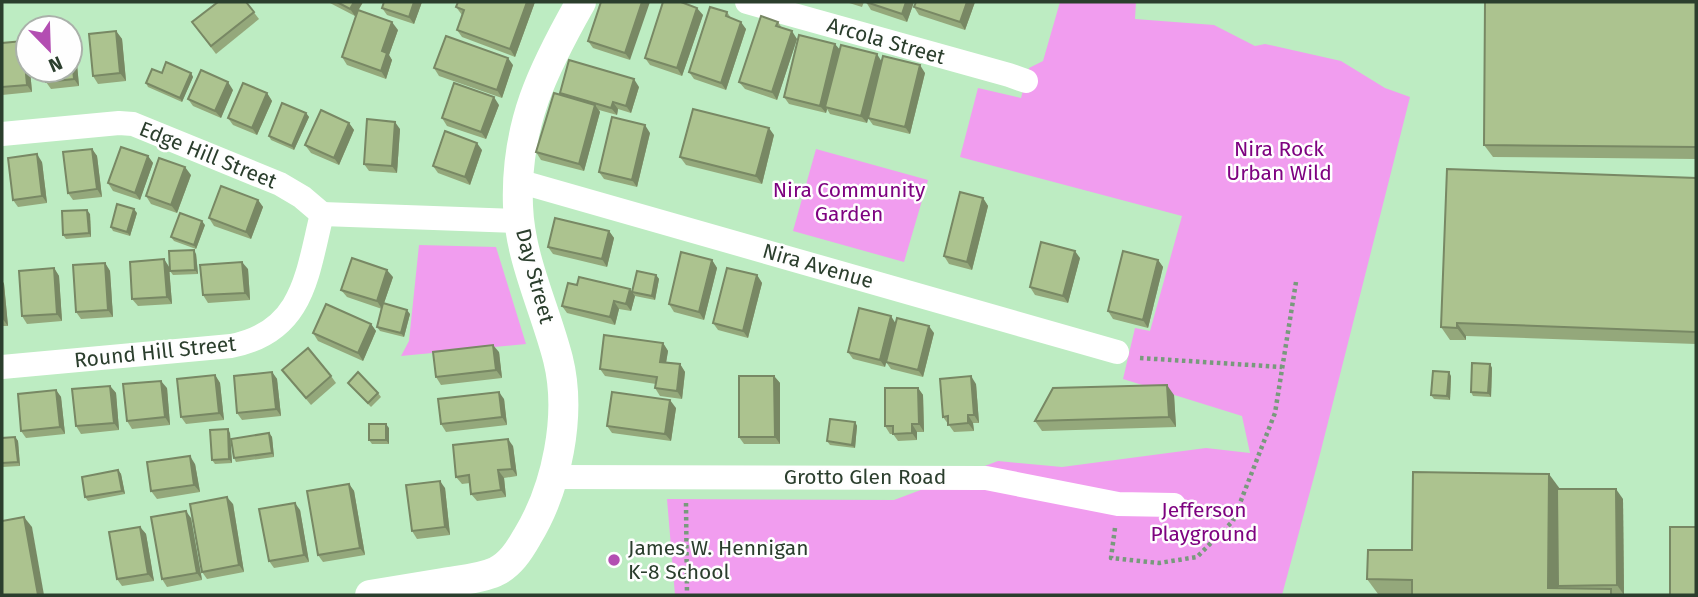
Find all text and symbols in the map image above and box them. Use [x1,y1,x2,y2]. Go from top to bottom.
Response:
street label: Arcola Street [824,12,948,70]
north arrow [14,14,84,84]
text: N [45,51,66,77]
street label: Edge Hill Street [135,116,281,195]
park label: Nira Rock Urban Wild [1226,136,1332,186]
park label: Nira Community Garden [773,177,926,227]
street label: Day Street [510,226,560,327]
street label: Nira Avenue [759,238,877,294]
street label: Round Hill Street [73,331,238,373]
street label: Grotto Glen Road [784,464,946,490]
park label: Jefferson Playground [1150,497,1258,547]
place label: James W. Hennigan K-8 School [628,535,808,585]
marker: James W. Hennigan K-8 School [606,552,622,568]

